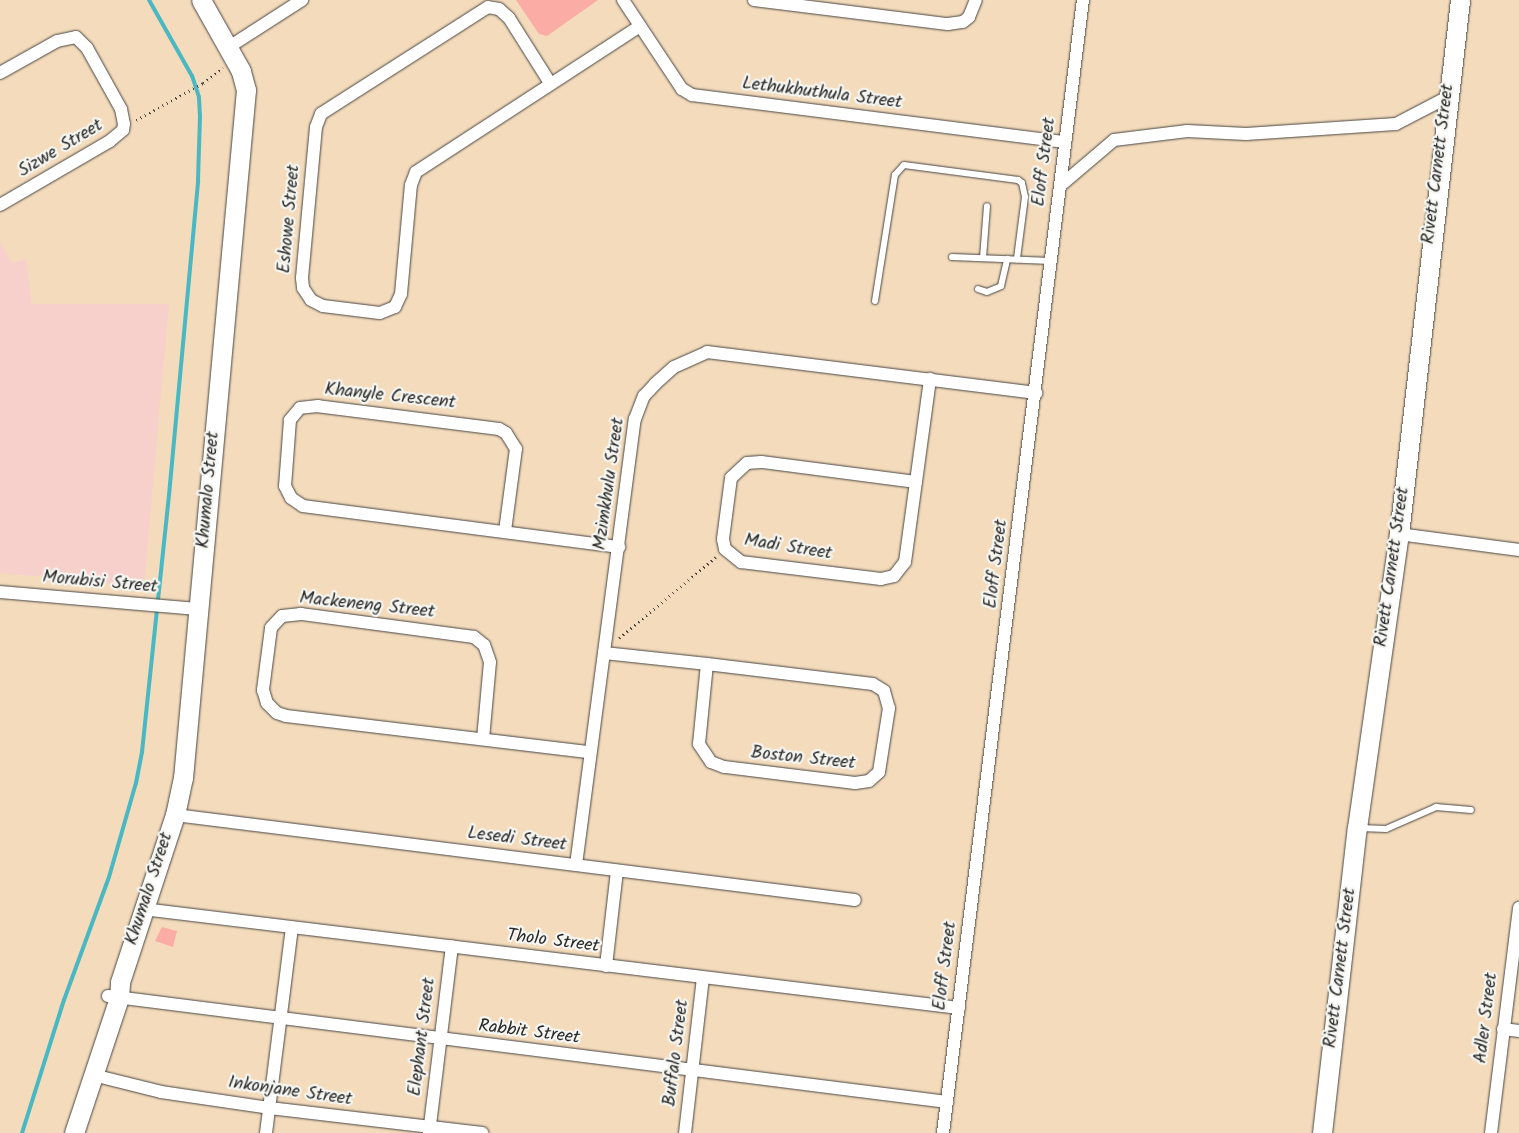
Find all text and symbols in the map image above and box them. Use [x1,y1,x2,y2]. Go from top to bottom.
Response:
street label: Lethukhuthula Street [741,73,903,115]
street label: Rivett Carnett Street [1418,83,1460,245]
street label: Sizwe Street [15,115,107,183]
street label: Eloff Street [1029,116,1061,208]
street label: Eshowe Street [274,164,306,274]
street label: Khanyle Crescent [323,379,457,415]
street label: Mzimkhulu Street [590,416,630,552]
street label: Khumalo Street [193,431,225,549]
street label: Rivett Carnett Street [1371,486,1415,648]
street label: Eloff Street [981,518,1013,610]
street label: Madi Street [742,530,834,566]
street label: Morubisi Street [42,567,158,599]
street label: Mackeneng Street [298,588,436,624]
street label: Boston Street [750,743,856,775]
street label: Lesedi Street [466,823,568,857]
street label: Khumalo Street [122,830,178,948]
street label: Rivett Carnett Street [1320,887,1362,1049]
street label: Eloff Street [930,920,962,1012]
street label: Tholo Street [506,926,600,958]
street label: Adler Street [1471,971,1503,1065]
street label: Elephant Street [405,977,441,1097]
street label: Buffalo Street [660,998,694,1108]
street label: Rabbit Street [477,1016,581,1050]
street label: Inkonjane Street [227,1073,353,1111]

